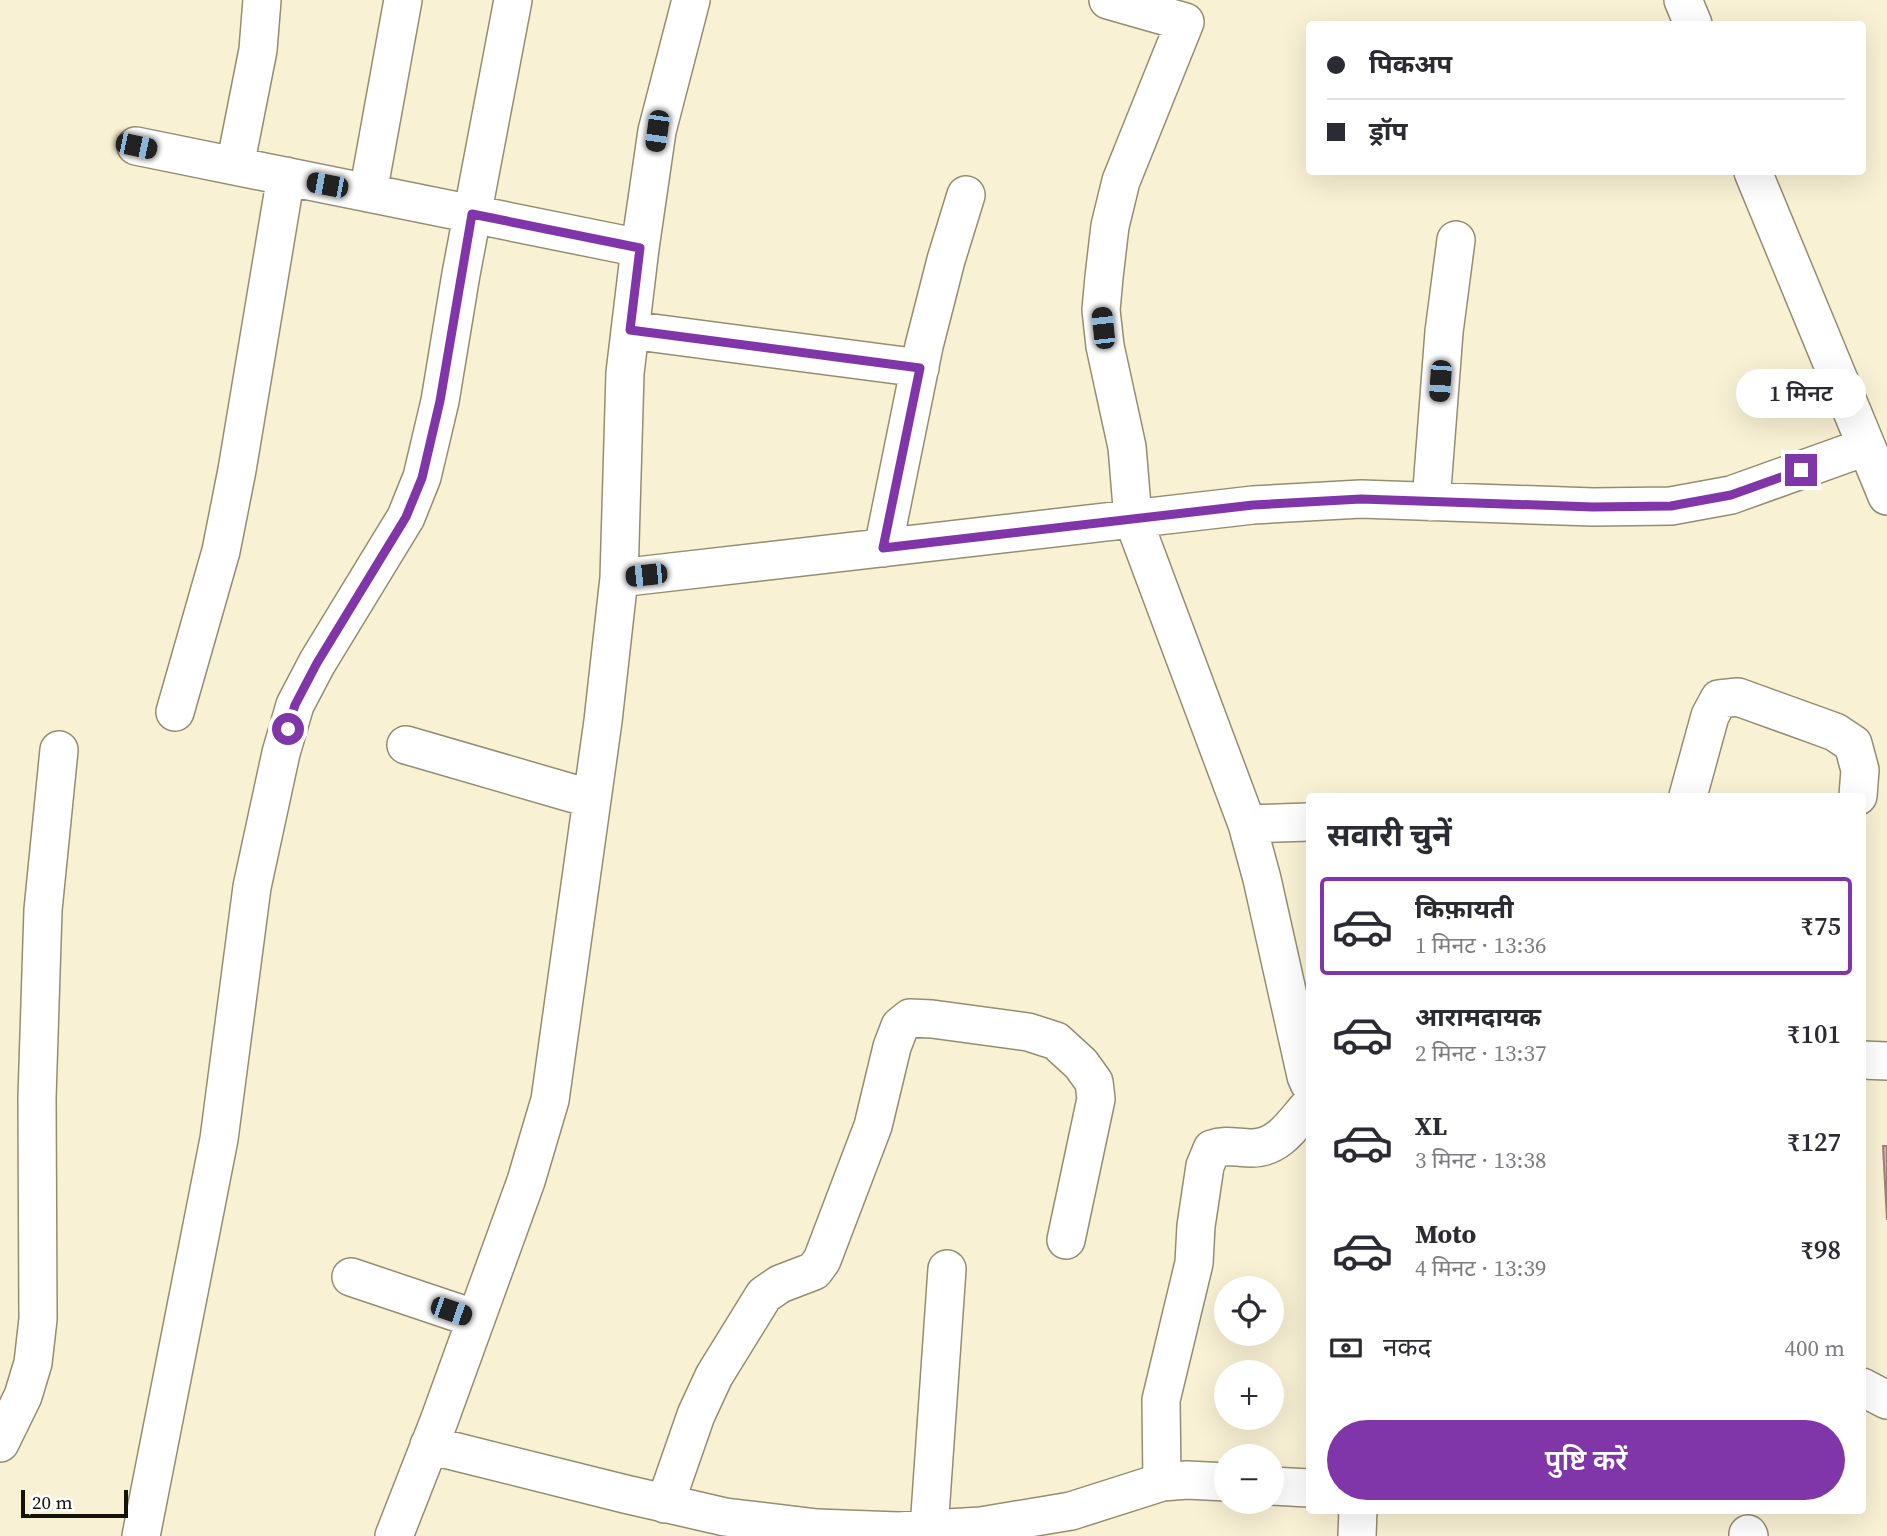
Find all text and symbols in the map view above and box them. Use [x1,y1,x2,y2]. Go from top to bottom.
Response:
text: पिकअप [1369,46,1452,82]
car [644,109,671,153]
text: ड्रॉप [1369,113,1407,149]
car [114,131,159,161]
car [305,171,350,199]
car [1091,306,1116,350]
car [1429,359,1452,403]
callout: 1 मिनट [1736,368,1866,418]
text: 1 मिनट [1769,377,1833,409]
route end [1785,454,1817,486]
car [625,562,668,588]
route start [272,713,304,745]
text: सवारी चुनें [1327,813,1452,857]
text: किफ़ायती [1415,891,1514,927]
icon: car [1331,895,1394,958]
text: ₹75 [1800,908,1841,944]
text: 1 मिनट · 13:36 [1415,929,1546,961]
text: आरामदायक [1415,999,1541,1035]
icon: car [1331,1003,1394,1066]
text: ₹101 [1787,1016,1841,1052]
text: 2 मिनट · 13:37 [1415,1037,1546,1069]
text: XL [1415,1108,1447,1144]
icon: car [1331,1111,1394,1174]
text: ₹127 [1787,1124,1841,1160]
text: 3 मिनट · 13:38 [1415,1144,1546,1176]
text: Moto [1415,1216,1476,1252]
icon: car [1331,1219,1394,1282]
text: ₹98 [1800,1232,1841,1268]
text: 4 मिनट · 13:39 [1415,1252,1546,1284]
map controls [1214,1276,1284,1514]
button: locate [1214,1276,1284,1346]
car [428,1294,475,1328]
icon: cash [1327,1329,1365,1367]
text: नकद [1383,1329,1431,1365]
text: 400 m [1784,1332,1845,1364]
button: + [1214,1360,1284,1430]
button: पुष्टि करें [1327,1420,1845,1500]
button: − [1214,1444,1284,1514]
scale bar [21,1487,128,1519]
text: 20 m [32,1489,73,1515]

